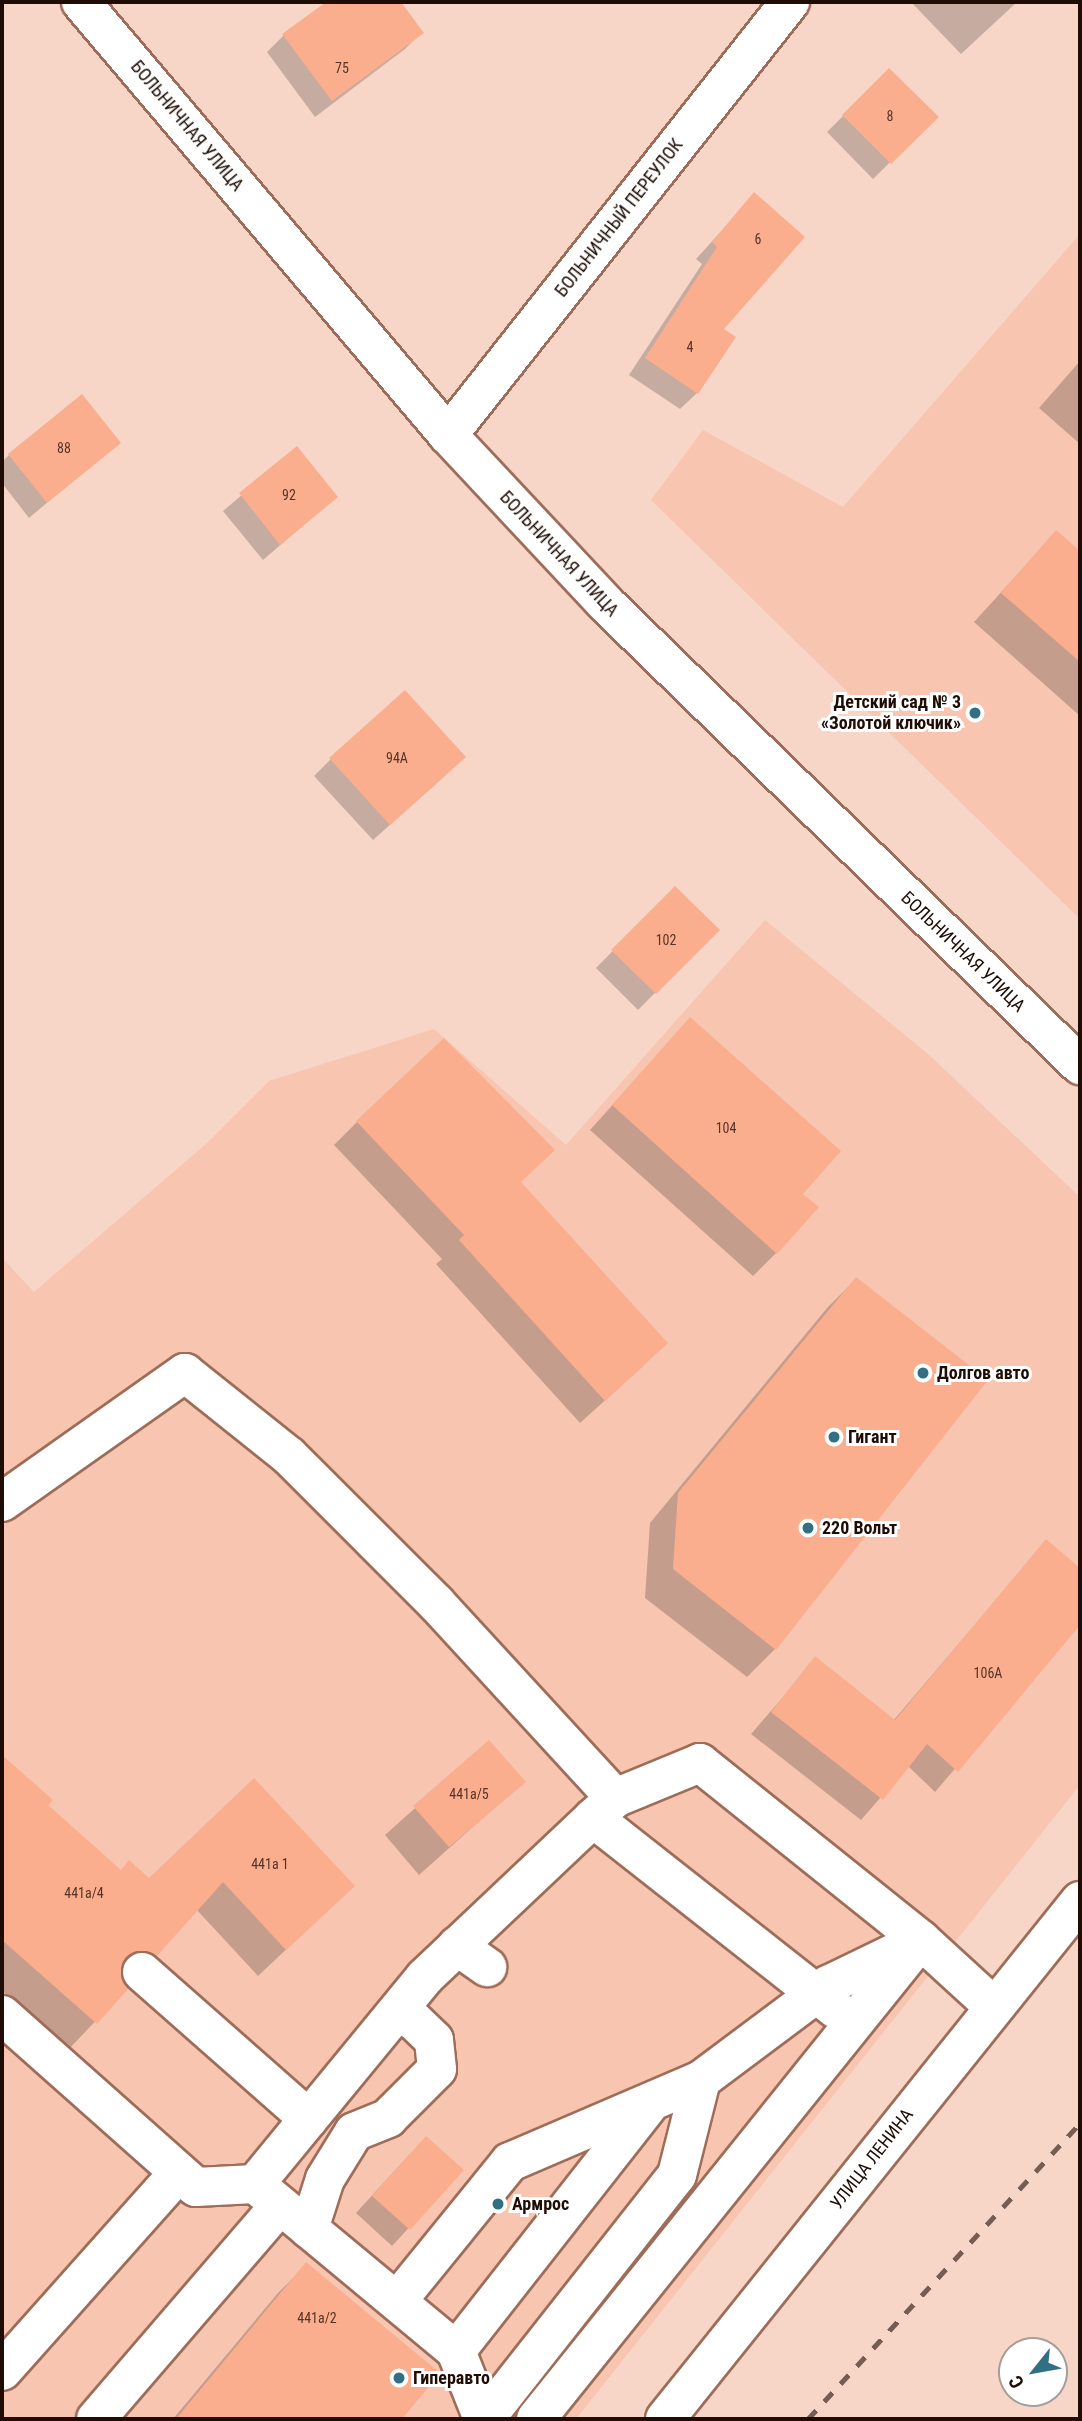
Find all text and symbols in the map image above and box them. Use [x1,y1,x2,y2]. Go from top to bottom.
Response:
street label: БОЛЬНИЧНАЯ УЛИЦА [126,56,248,196]
house number: 75 [335,60,349,76]
house number: 8 [887,108,893,124]
street label: БОЛЬНИЧНЫЙ ПЕРЕУЛОК [551,135,687,301]
house number: 6 [755,231,761,247]
house number: 4 [687,339,693,355]
house number: 88 [57,440,71,456]
house number: 92 [282,487,296,503]
street label: БОЛЬНИЧНАЯ УЛИЦА [495,487,623,621]
place label: Детский сад № 3 «Золотой ключик» [821,692,961,734]
marker: Детский сад № 3 «Золотой ключик» [967,705,983,721]
house number: 94А [386,750,408,766]
street label: БОЛЬНИЧНАЯ УЛИЦА [897,887,1029,1017]
house number: 102 [656,932,676,948]
house number: 104 [716,1120,736,1136]
place label: Долгов авто [937,1362,1029,1384]
marker: Долгов авто [915,1365,931,1381]
place label: Гигант [848,1426,897,1448]
marker: Гигант [826,1429,842,1445]
place label: 220 Вольт [822,1517,897,1539]
marker: 220 Вольт [800,1520,816,1536]
house number: 106А [974,1665,1002,1681]
house number: 441а/5 [449,1786,489,1802]
house number: 441а 1 [251,1856,289,1872]
house number: 441а/4 [64,1885,104,1901]
street label: УЛИЦА ЛЕНИНА [826,2104,918,2214]
place label: Армрос [512,2193,569,2215]
marker: Армрос [490,2196,506,2212]
house number: 441а/2 [297,2310,337,2326]
north arrow [998,2337,1068,2407]
place label: Гиперавто [413,2367,490,2389]
marker: Гиперавто [391,2370,407,2386]
text: С [1004,2371,1029,2393]

